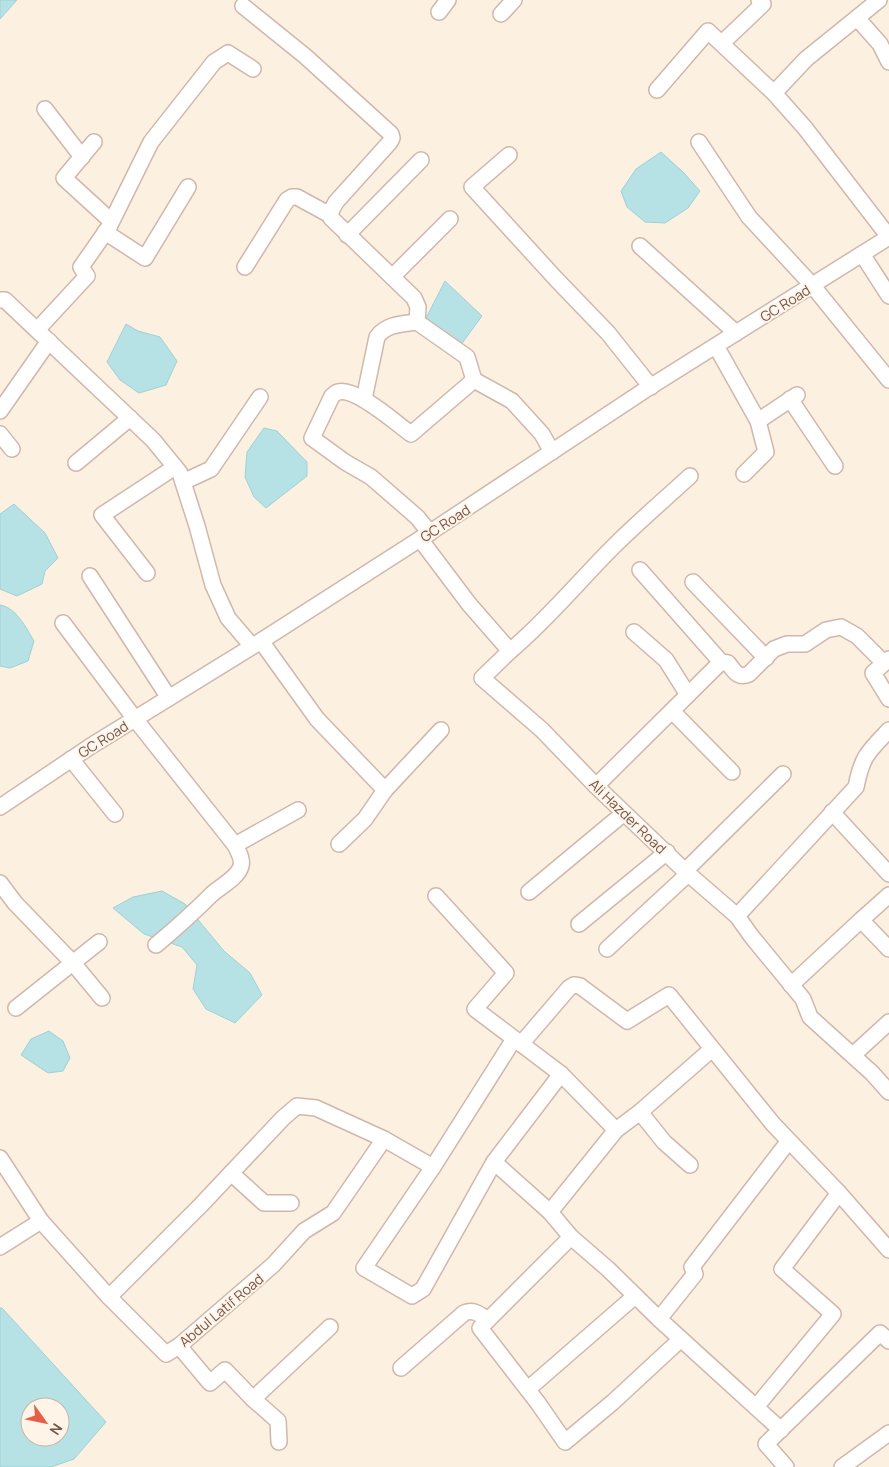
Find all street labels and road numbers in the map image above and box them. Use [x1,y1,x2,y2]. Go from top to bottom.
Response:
street label: GC Road [756,280,814,326]
street label: GC Road [416,500,474,546]
street label: GC Road [74,716,132,762]
street label: Ali Hazder Road [585,774,671,858]
street label: Abdul Latif Road [175,1269,267,1351]

